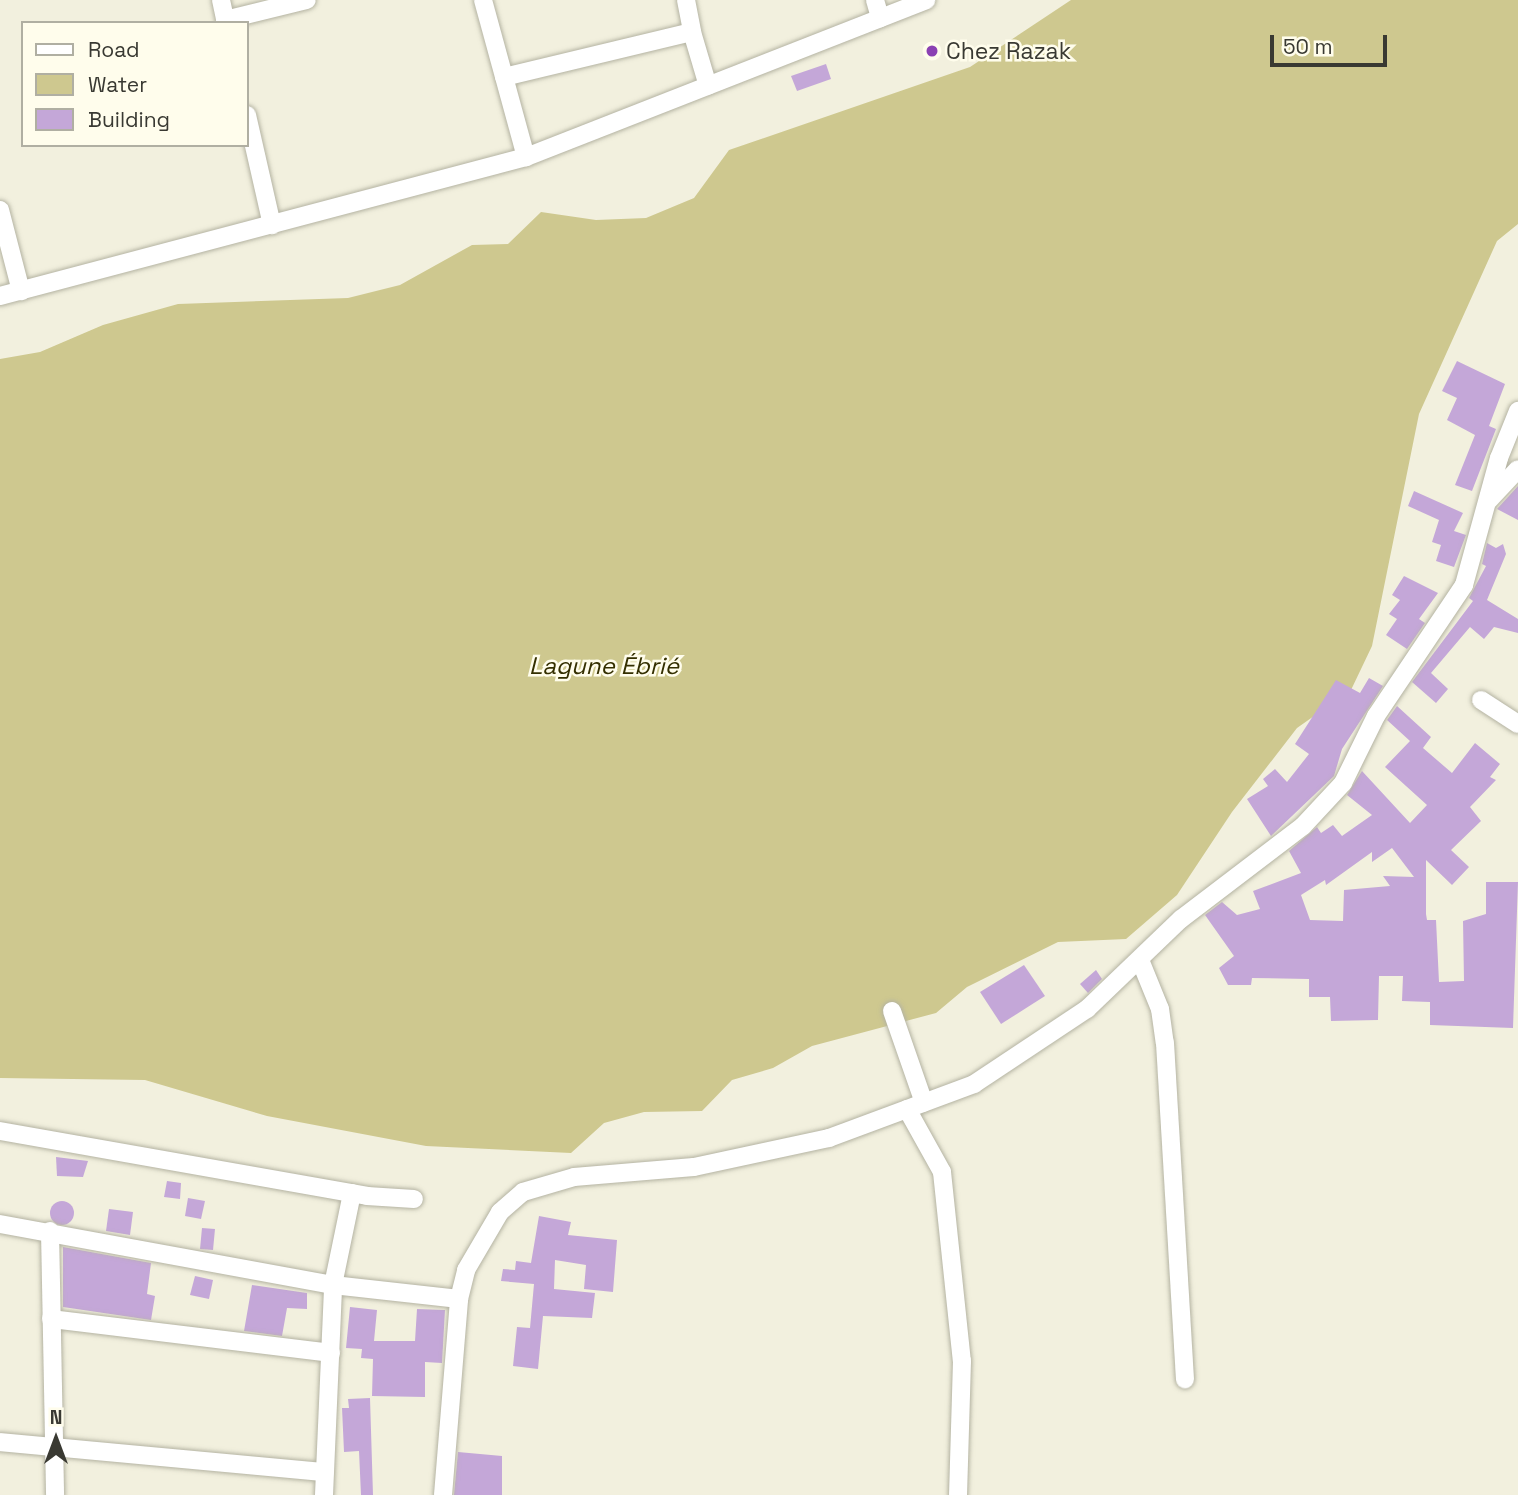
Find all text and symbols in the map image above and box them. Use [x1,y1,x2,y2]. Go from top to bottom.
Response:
legend [21,21,248,147]
scale bar [1273,21,1390,65]
text: 50 m [1283,33,1333,60]
text: Road [88,36,140,63]
place label: Chez Razak [946,37,1071,65]
marker: Chez Razak [924,43,940,59]
text: Water [88,71,147,98]
text: Building [88,106,170,133]
water label: Lagune Ébrié [529,652,679,680]
north arrow [21,1404,91,1474]
text: N [50,1405,62,1430]

